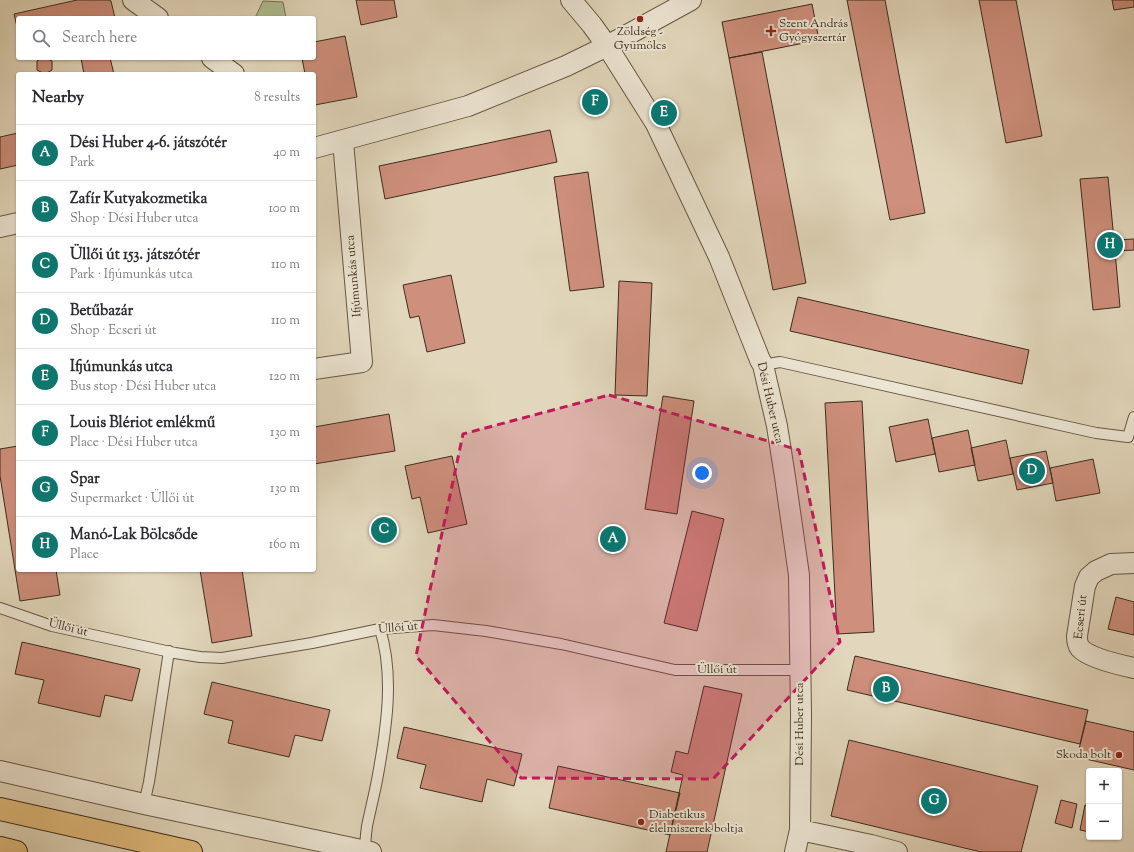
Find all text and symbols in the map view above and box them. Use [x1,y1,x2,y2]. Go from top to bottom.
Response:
marker: Zöldség - Gyümölcs [635,14,645,24]
place label: Szent András Gyógyszertár [779,15,848,47]
search box [16,16,316,60]
place label: Zöldség - Gyümölcs [614,23,666,55]
marker: Szent András Gyógyszertár [766,26,776,36]
icon: search [30,27,52,49]
text: Search here [62,28,137,49]
text: Nearby [32,86,84,110]
pin: F [582,87,608,117]
text: 8 results [254,89,300,107]
pin: E [651,98,677,128]
text: Dési Huber 4-6. játszótér [70,133,227,154]
text: A [40,144,50,162]
text: 40 m [273,144,300,162]
text: Park [70,154,95,172]
text: Zafír Kutyakozmetika [70,189,207,210]
text: B [41,200,49,218]
text: 100 m [268,200,300,218]
text: Shop · Dési Huber utca [70,210,198,228]
pin: H [1097,230,1123,260]
street label: Ifjúmunkás utca [341,234,367,318]
text: Üllői út 153. játszótér [70,245,200,266]
text: C [40,256,50,274]
text: 110 m [271,256,300,274]
text: Park · Ifjúmunkás utca [70,266,193,284]
text: Betűbazár [70,301,133,322]
text: D [40,312,50,330]
text: 110 m [271,312,300,330]
text: Shop · Ecseri út [70,322,156,340]
text: Ifjúmunkás utca [70,357,173,378]
street label: Dési Huber utca [752,360,788,446]
text: E [41,368,49,386]
text: 120 m [269,368,300,386]
text: Bus stop · Dési Huber utca [70,378,216,396]
text: Louis Blériot emlékmű [70,413,215,434]
text: F [41,424,49,442]
text: 130 m [270,424,300,442]
text: Place · Dési Huber utca [70,434,198,452]
pin: D [1019,456,1045,486]
your location [692,463,712,483]
text: Spar [70,469,100,490]
text: G [40,480,50,498]
text: 130 m [270,480,300,498]
text: Supermarket · Üllői út [70,490,194,508]
pin: C [371,515,397,545]
pin: A [600,524,626,554]
text: Manó-Lak Bölcsőde [70,525,198,546]
text: H [40,536,50,554]
text: 160 m [269,536,300,554]
text: Place [70,546,99,564]
street label: Ecseri út [1070,594,1092,640]
street label: Üllői út [46,614,90,642]
street label: Üllői út [377,617,419,639]
street label: Üllői út [697,661,737,679]
pin: B [873,674,899,704]
street label: Dési Huber utca [791,682,809,766]
place label: Skoda bolt [1056,746,1111,764]
marker: Skoda bolt [1114,750,1124,760]
map controls [1086,768,1122,840]
button: + [1086,768,1122,804]
pin: G [921,786,947,816]
button: − [1086,804,1122,840]
place label: Diabetikus élelmiszerek boltja [649,806,744,838]
marker: Diabetikus élelmiszerek boltja [636,817,646,827]

